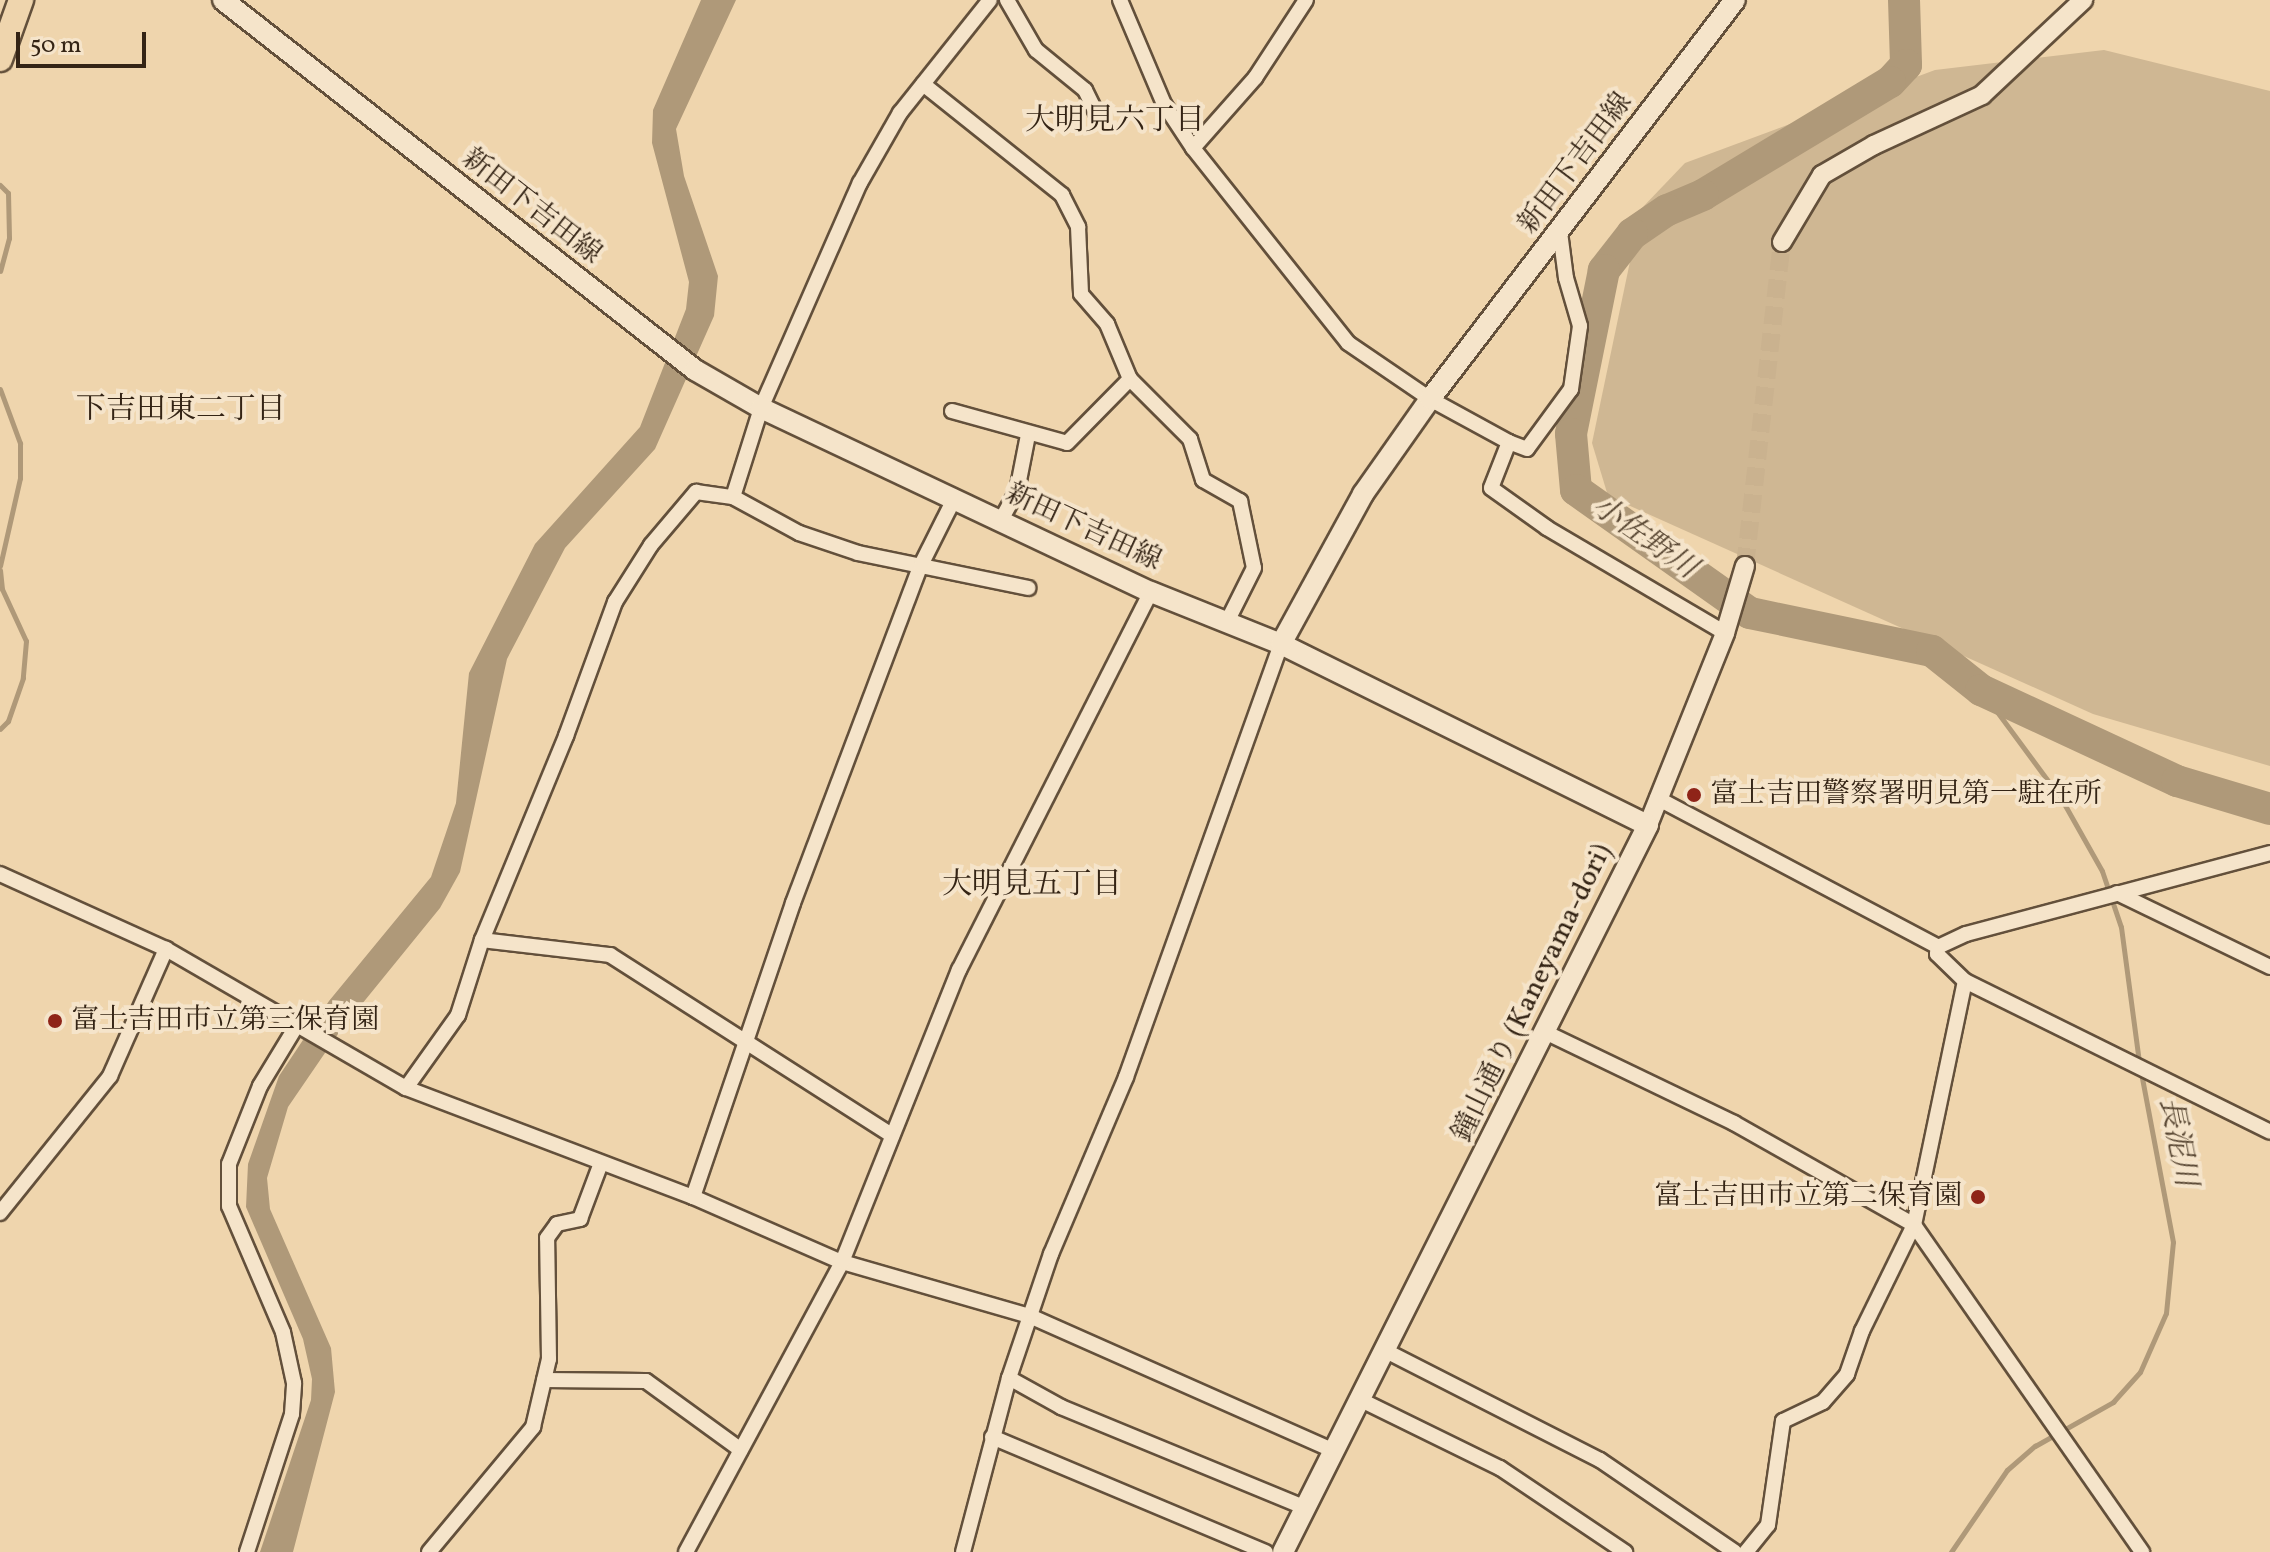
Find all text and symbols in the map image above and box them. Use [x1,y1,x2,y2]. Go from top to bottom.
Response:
scale bar [20,16,150,66]
text: 50 m [30,29,82,63]
street label: 新田下吉田線 [1512,87,1640,241]
district label: 大明見六丁目 [1025,103,1205,139]
street label: 新田下吉田線 [454,142,608,272]
district label: 下吉田東二丁目 [76,392,286,428]
street label: 新田下吉田線 [1000,477,1166,579]
water label: 小佐野川 [1585,489,1703,587]
place label: 富士吉田警察署明見第一駐在所 [1710,778,2102,812]
marker: 富士吉田警察署明見第一駐在所 [1685,786,1703,804]
street label: 鐘山通り (Kaneyama-dori) [1446,839,1620,1147]
district label: 大明見五丁目 [942,867,1122,903]
place label: 富士吉田市立第三保育園 [71,1004,379,1038]
marker: 富士吉田市立第三保育園 [46,1012,64,1030]
water label: 長泥川 [2151,1094,2203,1190]
place label: 富士吉田市立第二保育園 [1654,1180,1962,1214]
marker: 富士吉田市立第二保育園 [1969,1188,1987,1206]

